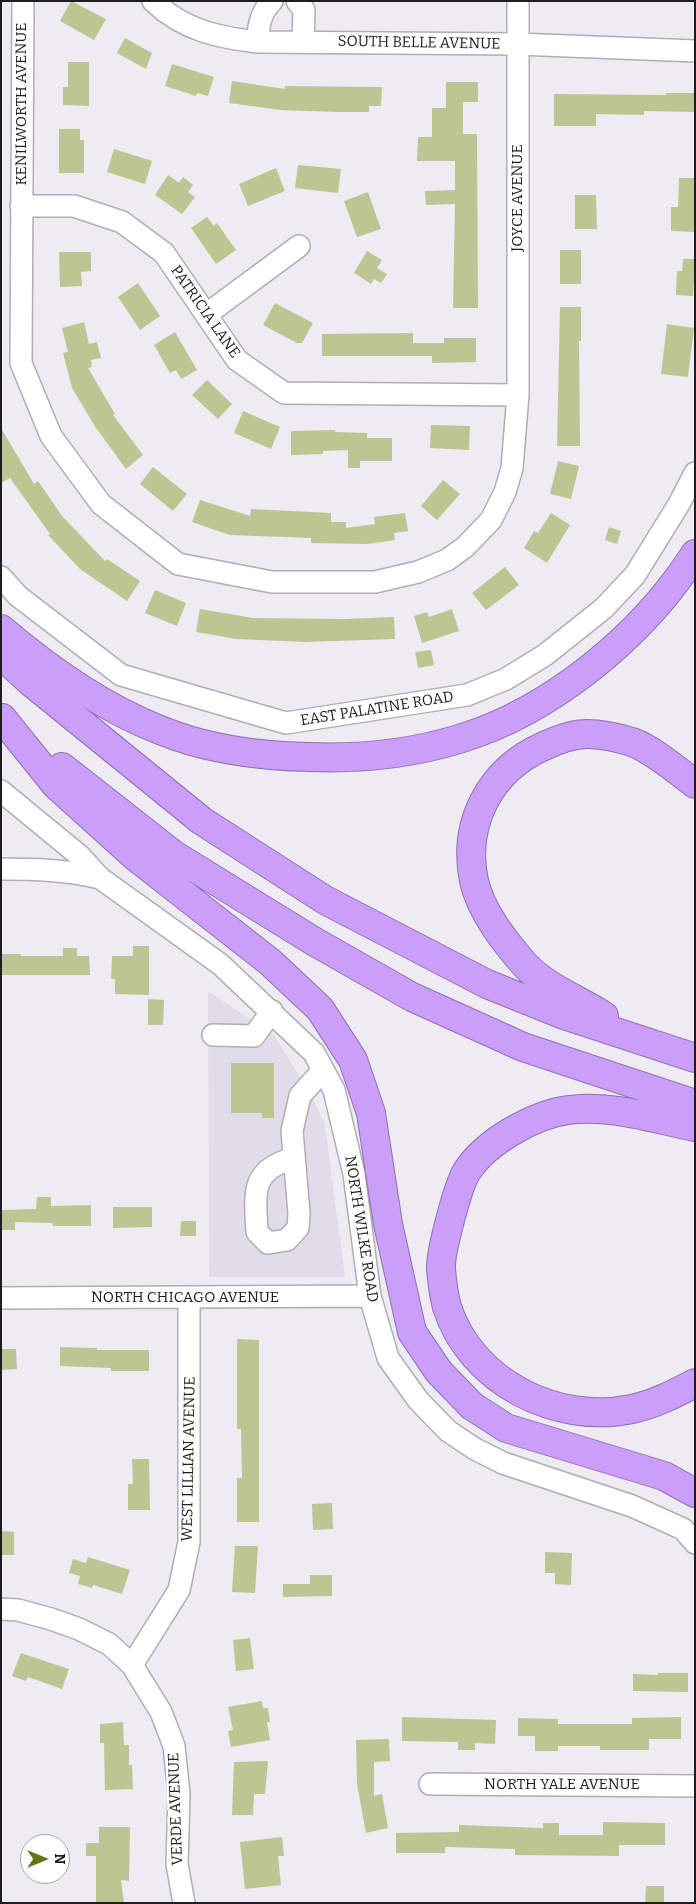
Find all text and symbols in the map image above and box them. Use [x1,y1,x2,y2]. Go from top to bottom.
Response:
street label: KENILWORTH AVENUE [13,22,31,186]
street label: SOUTH BELLE AVENUE [337,33,501,53]
street label: JOYCE AVENUE [509,144,527,252]
street label: PATRICIA LANE [166,262,244,362]
street label: EAST PALATINE ROAD [299,688,455,730]
street label: NORTH WILKE ROAD [341,1154,381,1304]
street label: NORTH CHICAGO AVENUE [91,1289,279,1307]
street label: WEST LILLIAN AVENUE [179,1376,199,1542]
street label: VERDE AVENUE [165,1752,187,1866]
street label: NORTH YALE AVENUE [484,1776,640,1794]
north arrow [20,1834,70,1884]
text: N [51,1854,68,1864]

